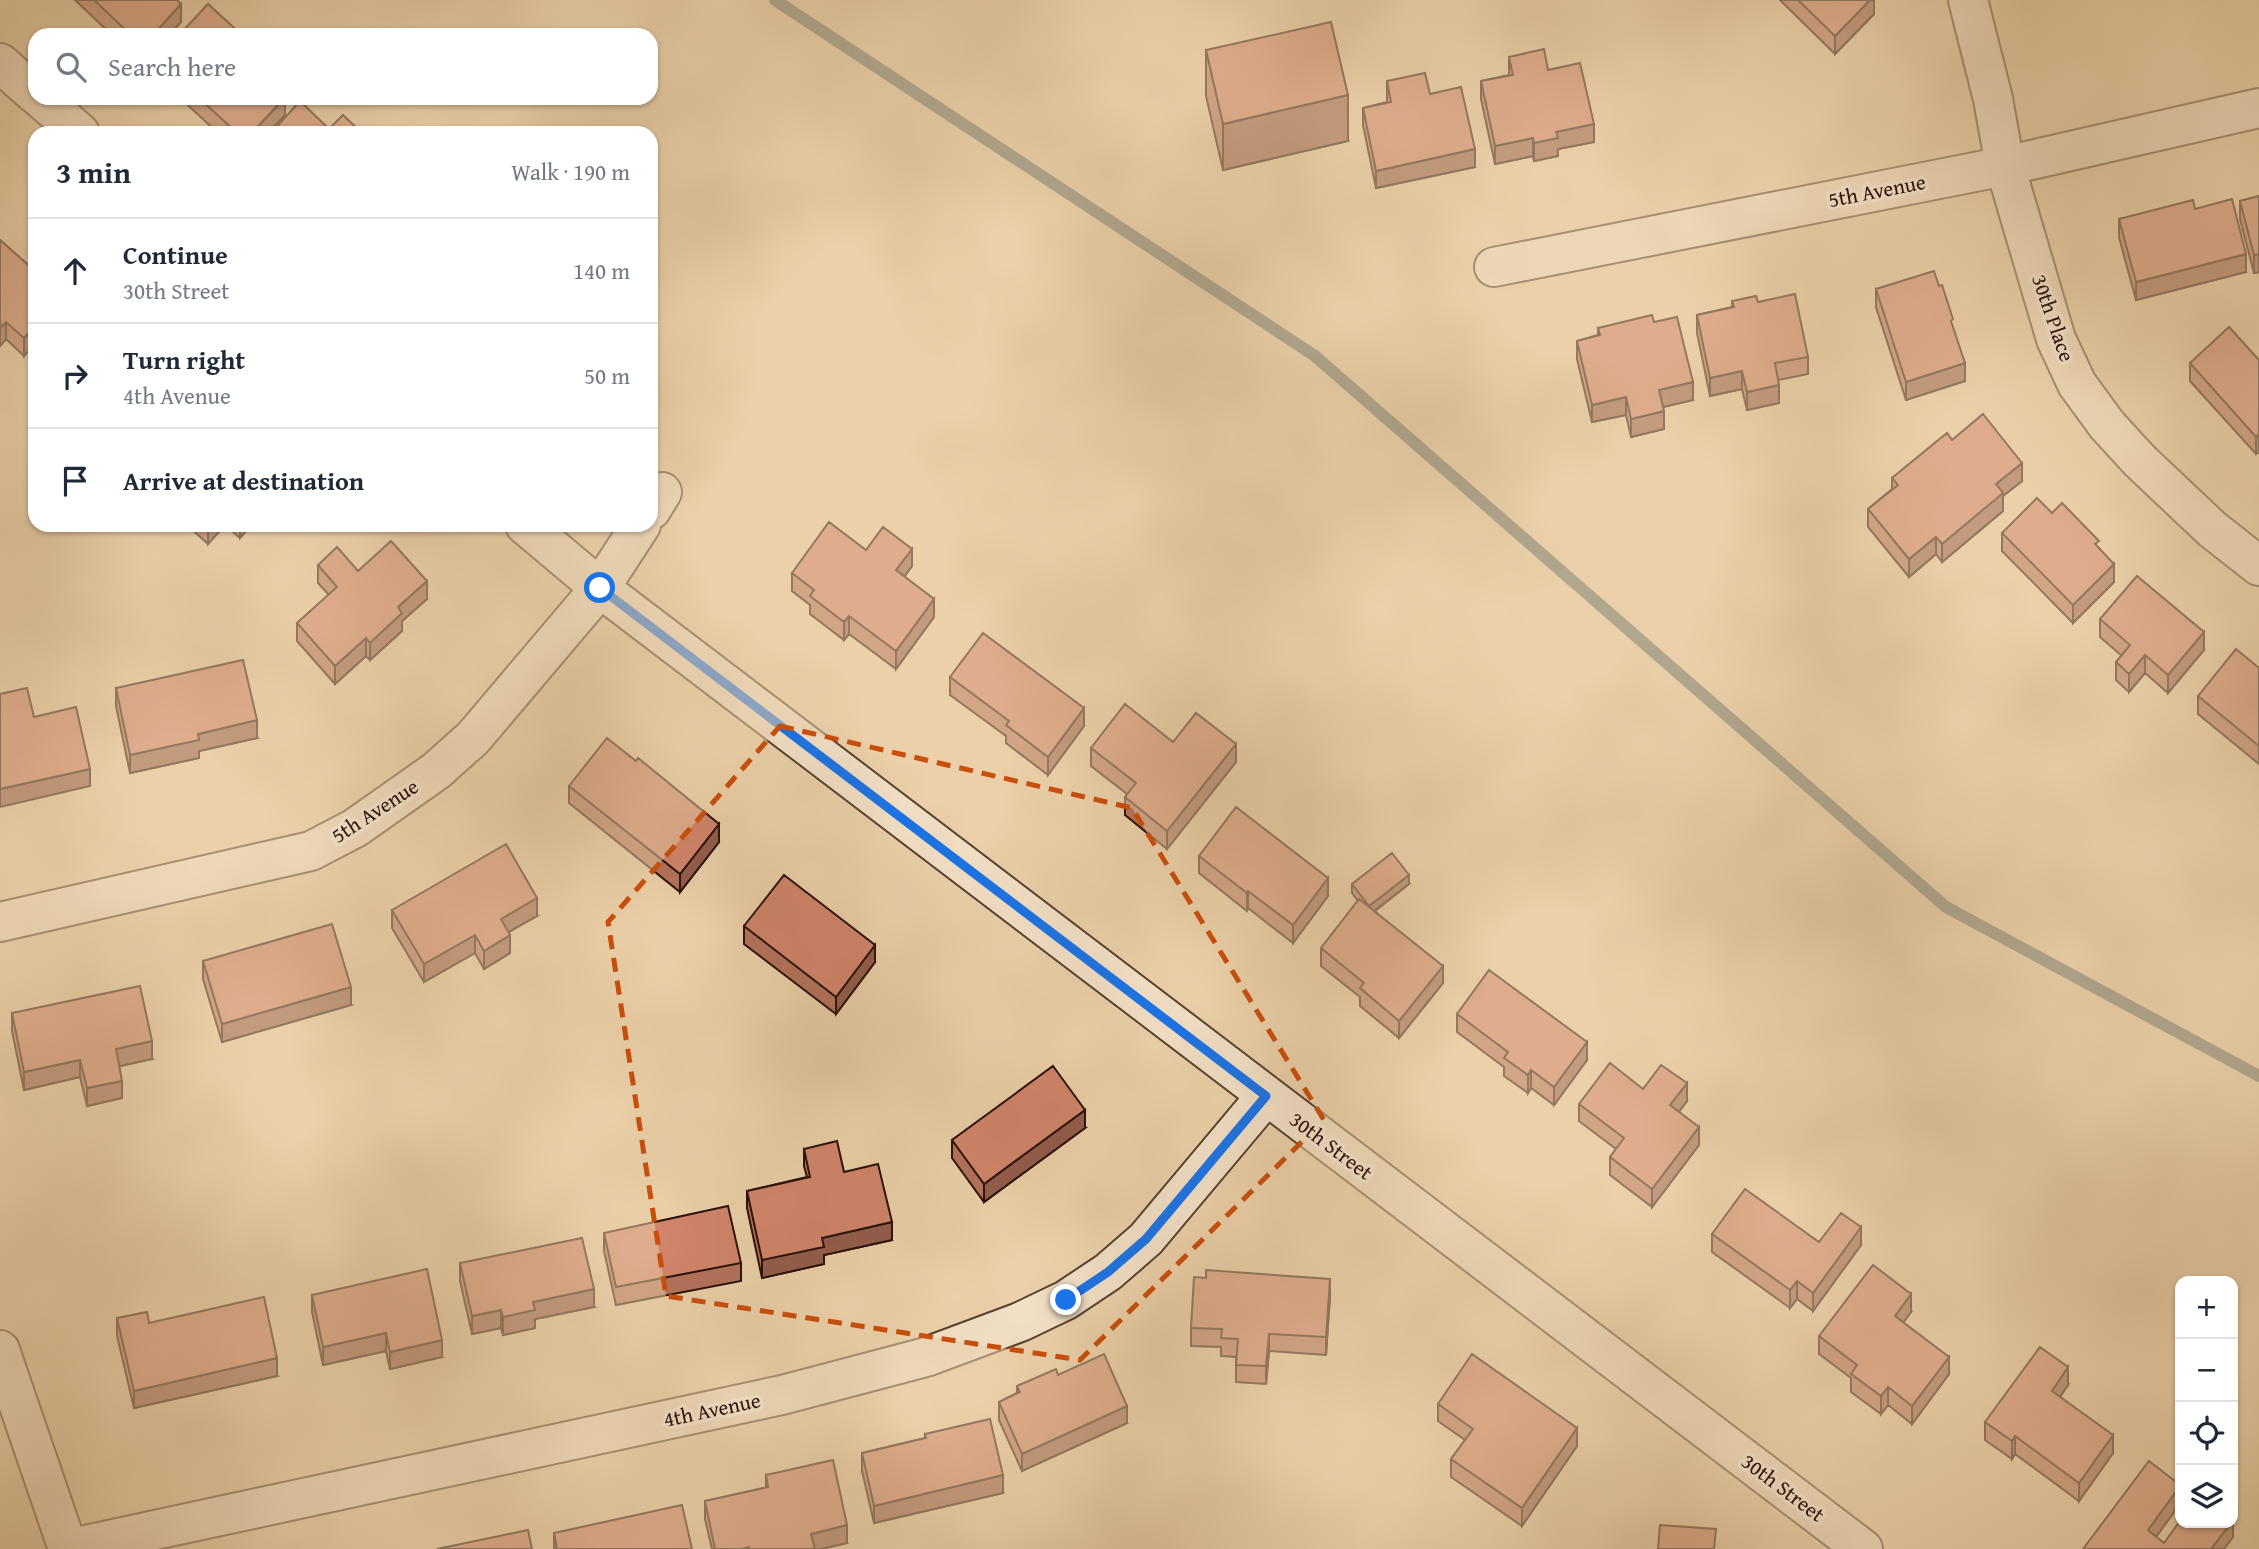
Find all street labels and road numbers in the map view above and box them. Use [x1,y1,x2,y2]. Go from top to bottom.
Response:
street label: 5th Avenue [1826,166,1928,215]
street label: 30th Place [2024,270,2083,366]
street label: 5th Avenue [325,771,425,850]
street label: 30th Street [1283,1104,1380,1188]
street label: 4th Avenue [661,1384,763,1435]
street label: 30th Street [1735,1446,1832,1530]

